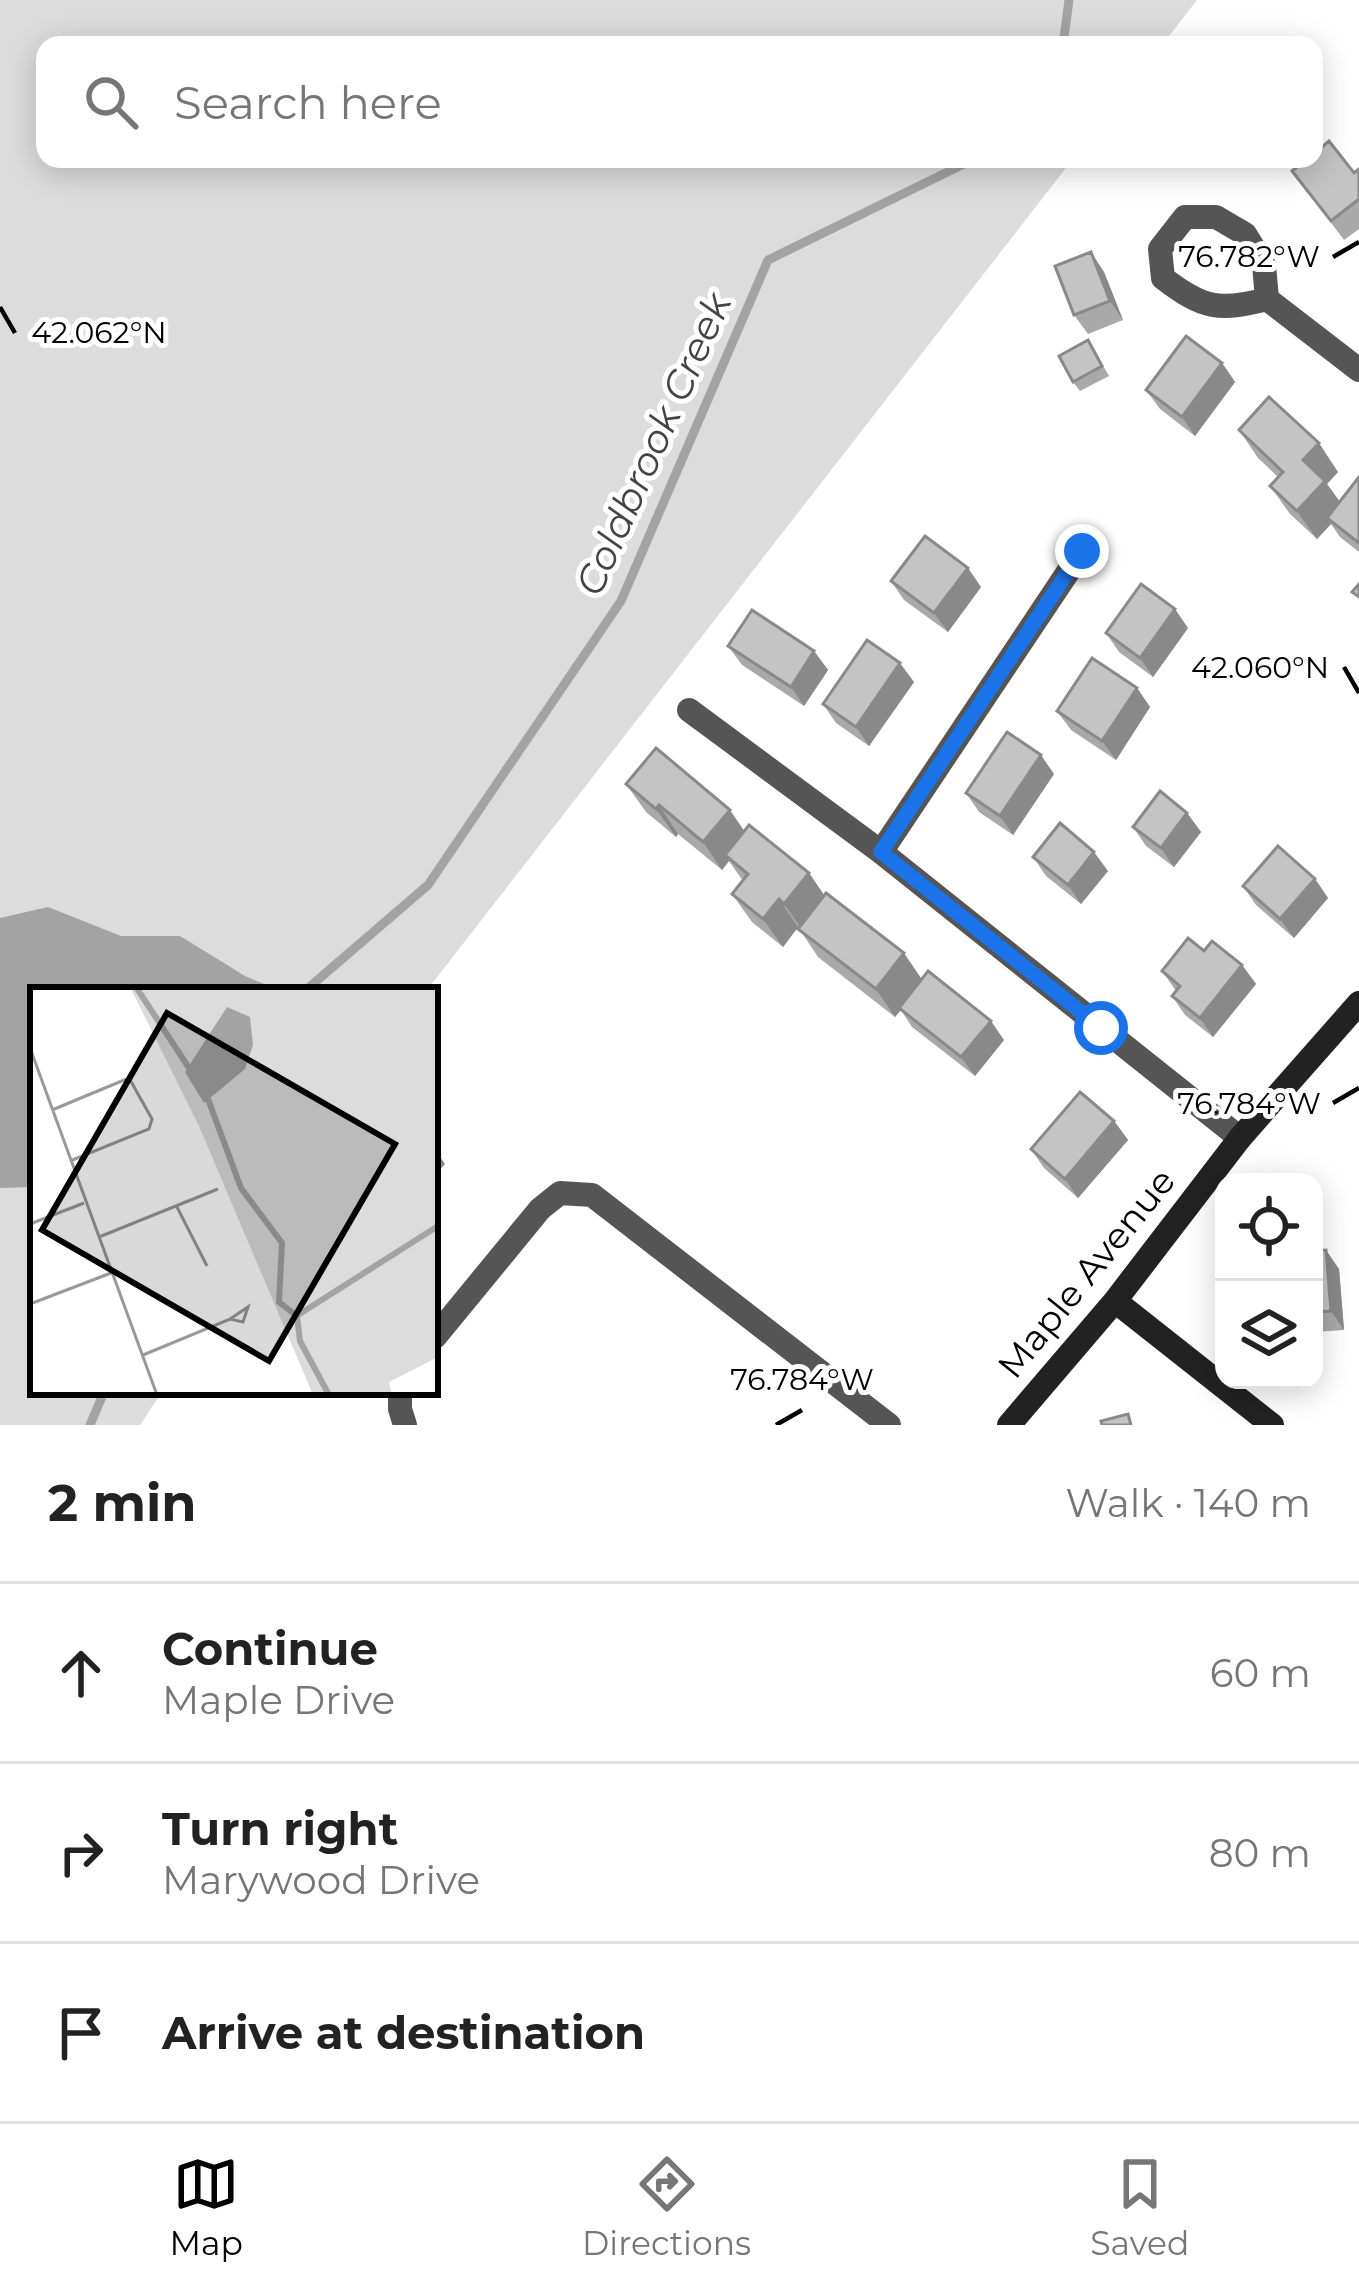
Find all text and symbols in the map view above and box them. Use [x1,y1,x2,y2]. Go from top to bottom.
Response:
search box [36,36,1323,168]
icon: search [78,69,144,135]
text: Search here [174,75,442,130]
text: 76.782°W [1178,238,1320,275]
water label: Coldbrook Creek [565,284,742,603]
text: 42.062°N [31,314,167,351]
route end [1055,524,1109,578]
text: 42.060°N [1191,649,1329,686]
inset map [30,987,438,1395]
route start [1074,1001,1128,1055]
text: 76.784°W [1177,1085,1321,1122]
street label: Maple Avenue [988,1159,1184,1387]
map controls [1215,1173,1323,1389]
button: locate [1215,1173,1323,1281]
button: layers [1215,1281,1323,1389]
text: 76.784°W [730,1361,874,1398]
text: 2 min [48,1472,197,1534]
text: Walk · 140 m [1065,1479,1311,1527]
text: Continue [162,1621,378,1676]
icon: ahead [48,1640,114,1706]
text: 60 m [1210,1649,1311,1697]
text: Maple Drive [162,1676,395,1724]
text: Turn right [162,1801,398,1856]
icon: right [48,1820,114,1886]
text: 80 m [1209,1829,1311,1877]
text: Marywood Drive [162,1856,480,1904]
icon: arrive [48,2000,114,2066]
text: Arrive at destination [162,2005,645,2060]
tab: Map [170,2151,243,2263]
tab: Directions [582,2151,751,2263]
tab: Saved [1090,2151,1189,2263]

